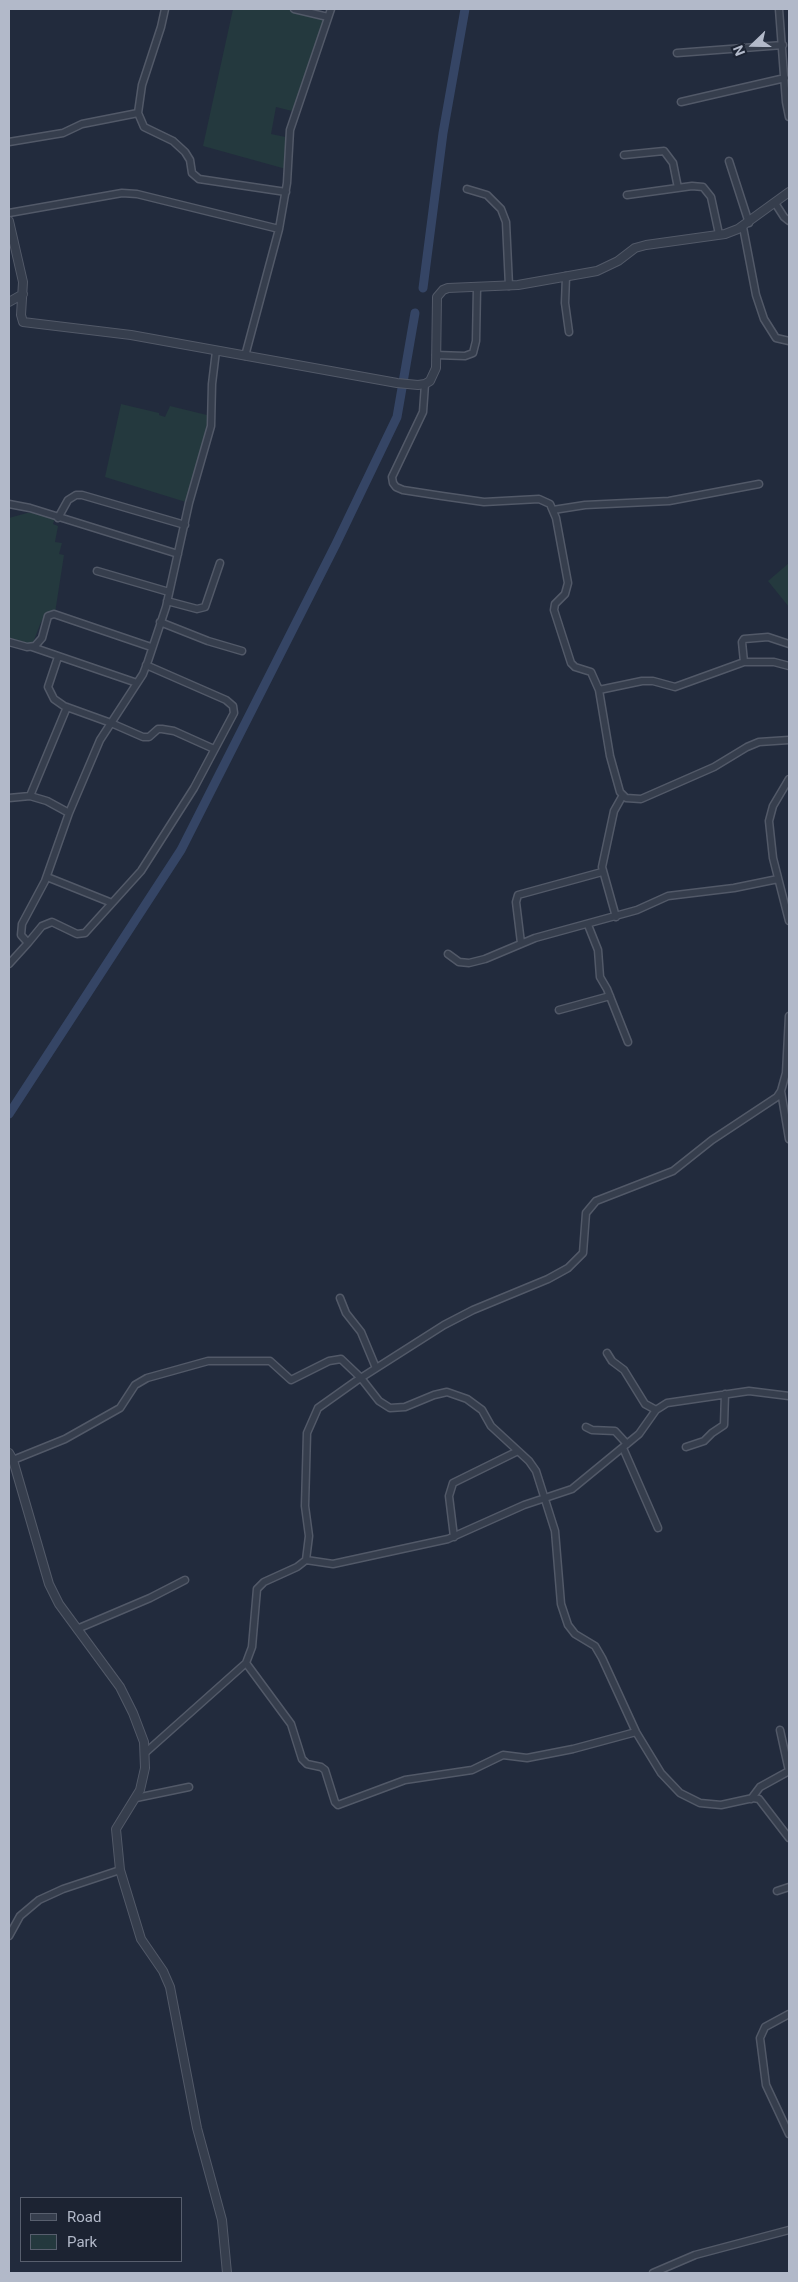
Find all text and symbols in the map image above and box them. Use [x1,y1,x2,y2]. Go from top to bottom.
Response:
north arrow [728,20,778,70]
text: N [730,43,748,58]
legend [20,2197,182,2262]
text: Road [67,2208,101,2226]
text: Park [67,2233,97,2251]

